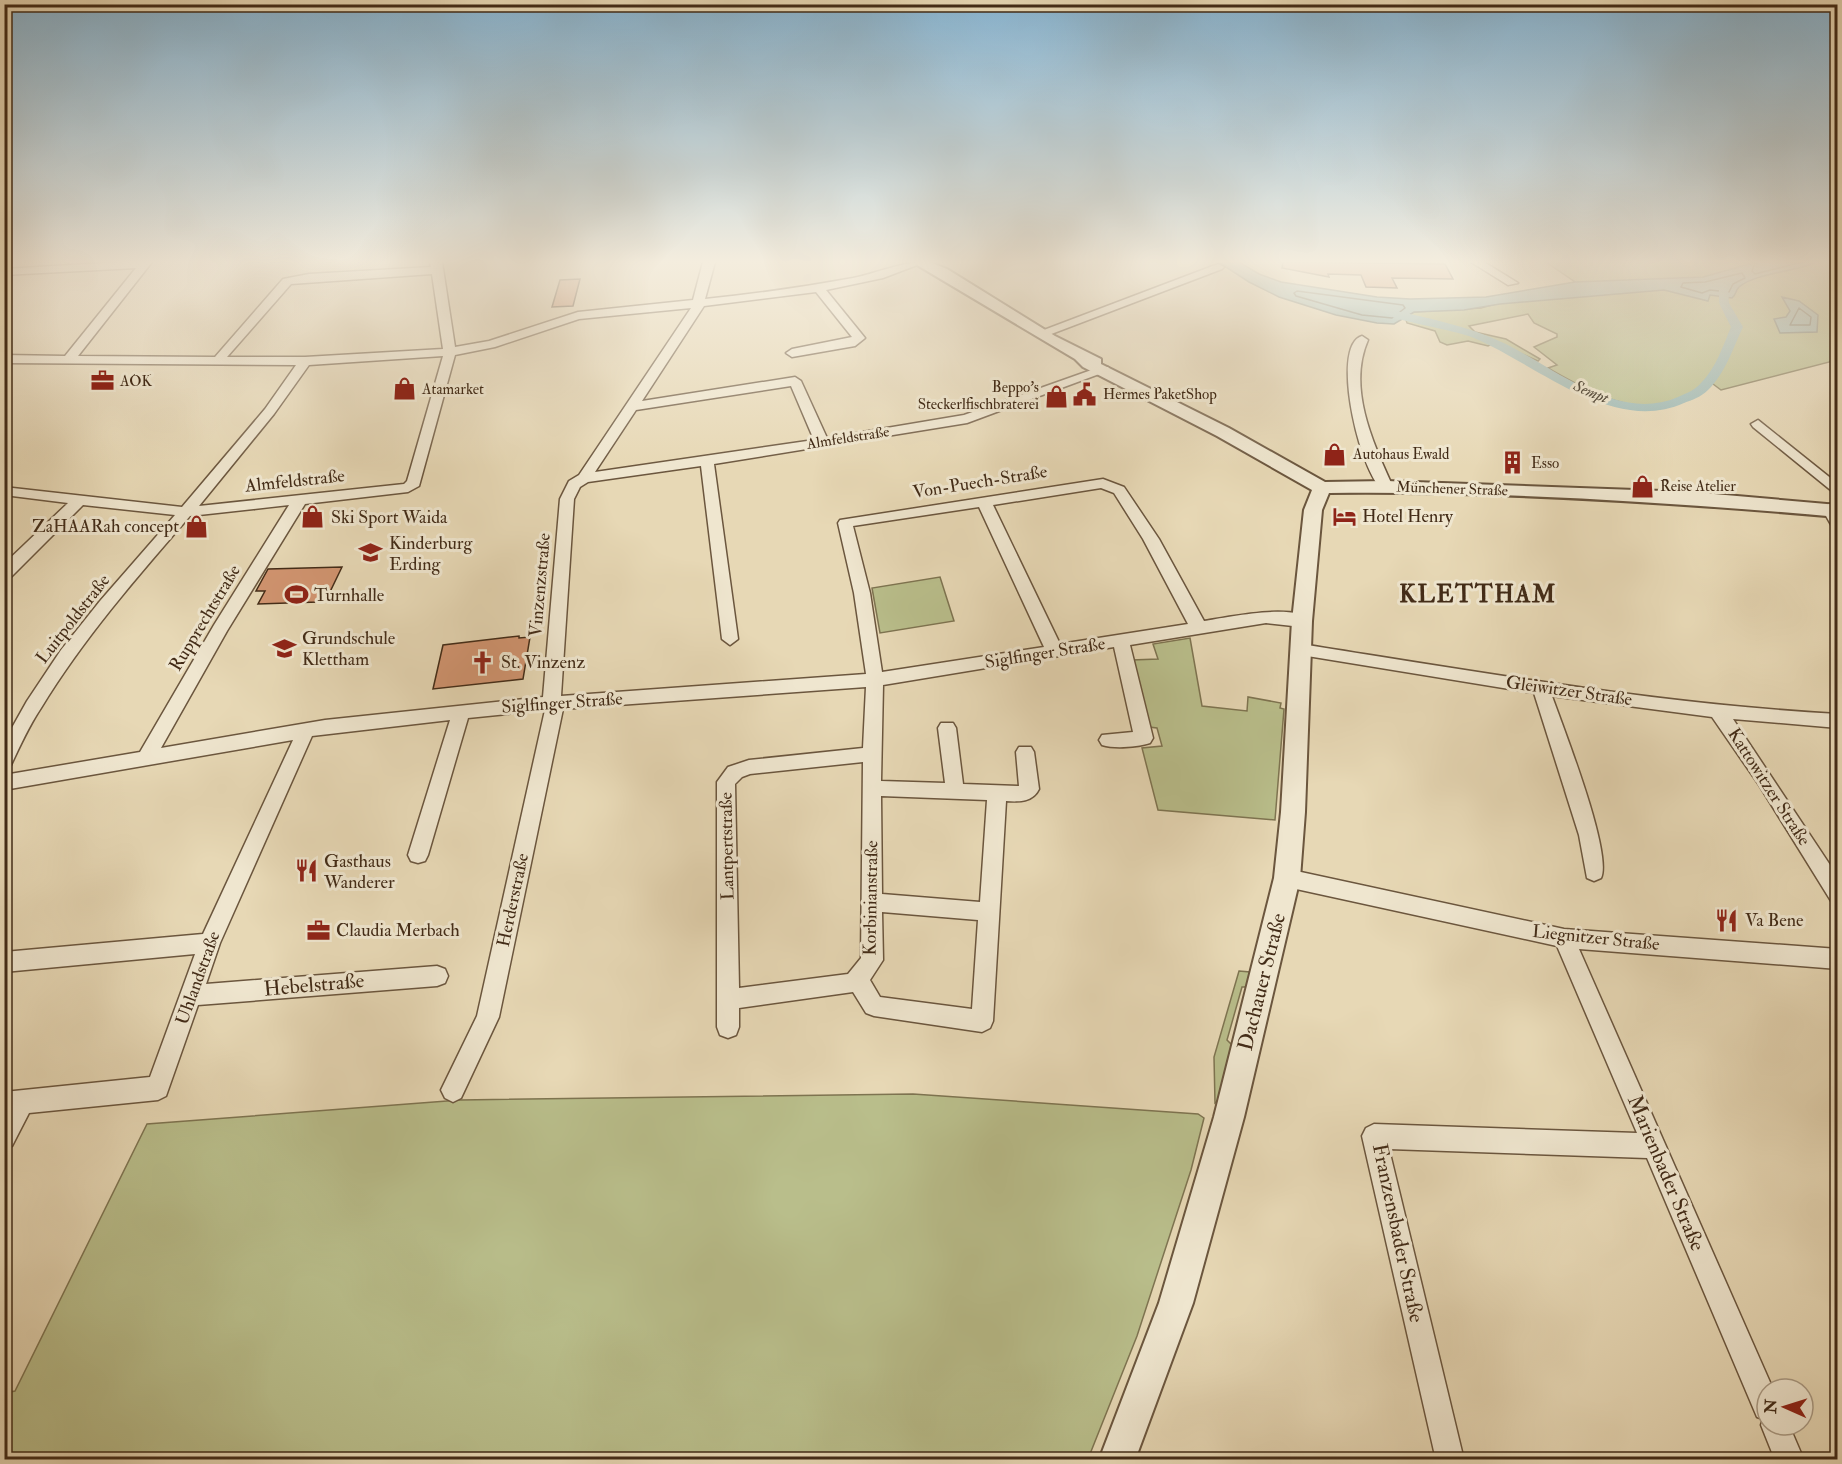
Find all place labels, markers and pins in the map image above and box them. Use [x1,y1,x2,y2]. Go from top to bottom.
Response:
office icon: AOK [89,368,115,394]
place label: AOK [119,372,152,391]
shop icon: Atamarket [391,376,417,402]
place label: Beppo's Steckerlfischbraterei [918,378,1039,414]
place label: Atamarket [421,380,484,399]
public building icon: Hermes PaketShop [1072,381,1098,407]
shop icon: Beppo's Steckerlfischbraterei [1044,383,1070,409]
place label: Hermes PaketShop [1103,385,1217,405]
shop icon: Autohaus Ewald [1322,441,1348,467]
place label: Autohaus Ewald [1352,445,1450,464]
building icon: Esso [1500,450,1526,476]
place label: Esso [1531,454,1559,473]
shop icon: Reise Atelier [1629,473,1655,499]
place label: Reise Atelier [1660,477,1736,496]
hotel icon: Hotel Henry [1331,503,1357,529]
shop icon: Ski Sport Waida [300,504,326,530]
place label: Hotel Henry [1362,505,1454,528]
place label: Ski Sport Waida [331,506,448,529]
shop icon: ZaHAARah concept [184,513,210,539]
place label: ZaHAARah concept [32,515,179,538]
place label: Kinderburg Erding [389,532,473,576]
school or university icon: Kinderburg Erding [358,540,384,566]
sports icon: Turnhalle [283,582,309,608]
place label: Turnhalle [314,584,385,607]
place label: Grundschule Klettham [302,627,396,671]
school or university icon: Grundschule Klettham [271,635,297,661]
church icon: St. Vinzenz [470,649,496,675]
place label: St. Vinzenz [501,651,585,674]
place label: Gasthaus Wanderer [323,850,395,894]
restaurant icon: Gasthaus Wanderer [293,858,319,884]
restaurant icon: Va Bene [1714,907,1740,933]
place label: Va Bene [1745,909,1804,932]
office icon: Claudia Merbach [305,917,331,943]
place label: Claudia Merbach [336,919,460,942]

